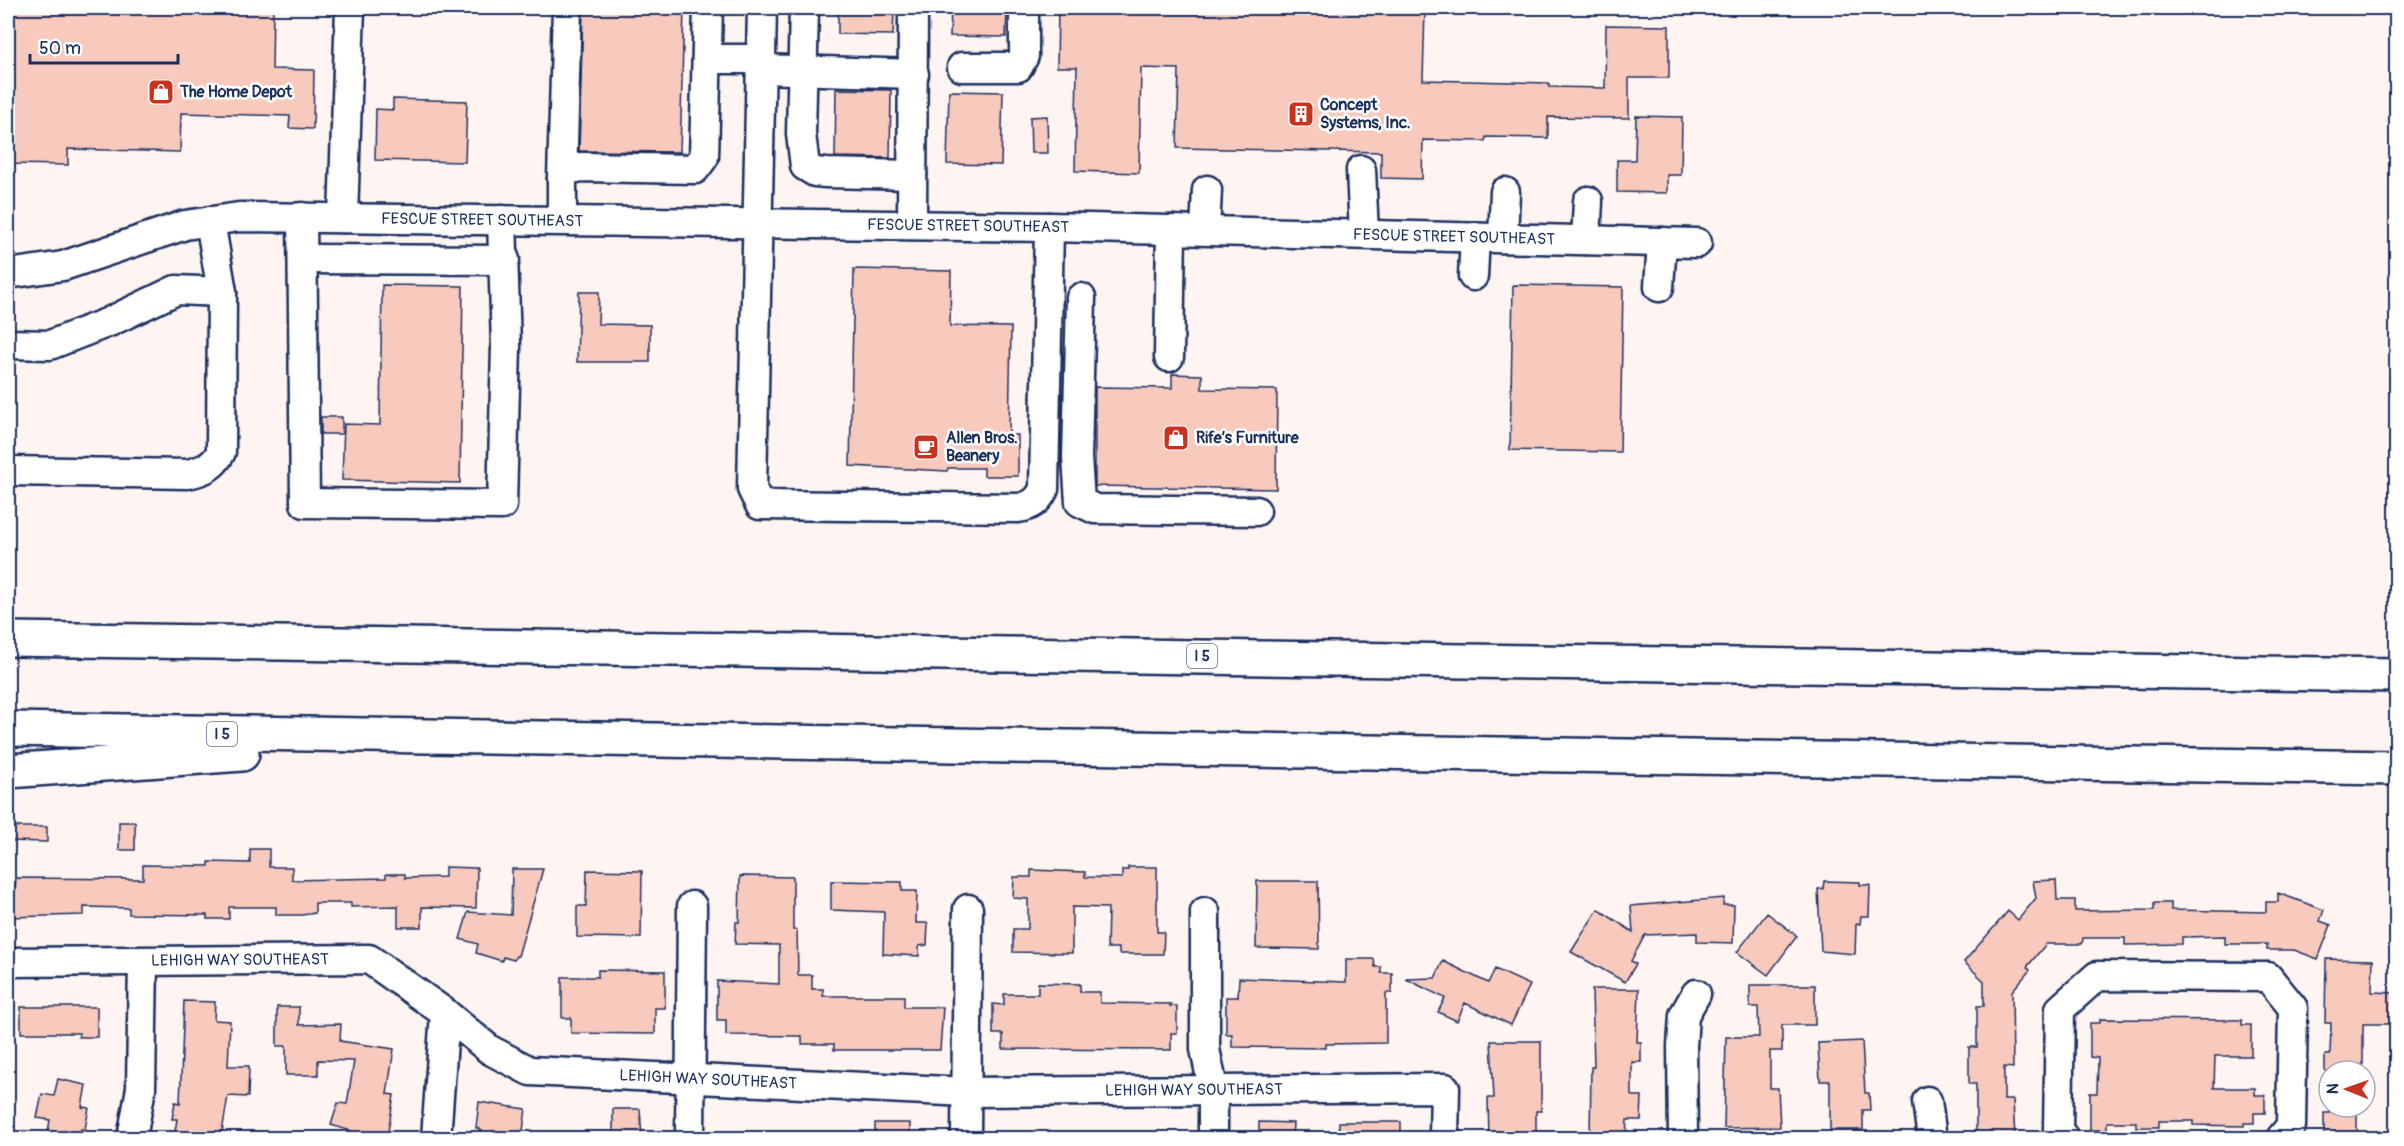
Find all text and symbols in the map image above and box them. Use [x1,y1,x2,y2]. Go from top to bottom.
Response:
scale bar [30,27,178,65]
text: 50 m [39,37,81,60]
shop icon: The Home Depot [146,77,176,107]
place label: The Home Depot [179,82,293,102]
place label: Concept Systems, Inc. [1320,95,1411,133]
building icon: Concept Systems, Inc. [1286,99,1316,129]
street label: FESCUE STREET SOUTHEAST [381,209,583,231]
street label: FESCUE STREET SOUTHEAST [867,215,1069,237]
street label: FESCUE STREET SOUTHEAST [1353,225,1555,249]
shop icon: Rife’s Furniture [1161,423,1191,453]
place label: Allen Bros. Beanery [946,428,1018,466]
place label: Rife’s Furniture [1196,428,1300,448]
cafe icon: Allen Bros. Beanery [911,432,941,462]
road number: I 5 [1187,644,1217,668]
road number: I 5 [207,722,237,746]
street label: LEHIGH WAY SOUTHEAST [151,949,329,971]
north arrow [2317,1059,2377,1119]
street label: LEHIGH WAY SOUTHEAST [619,1065,798,1094]
street label: LEHIGH WAY SOUTHEAST [1105,1079,1283,1101]
text: N [2323,1083,2343,1094]

